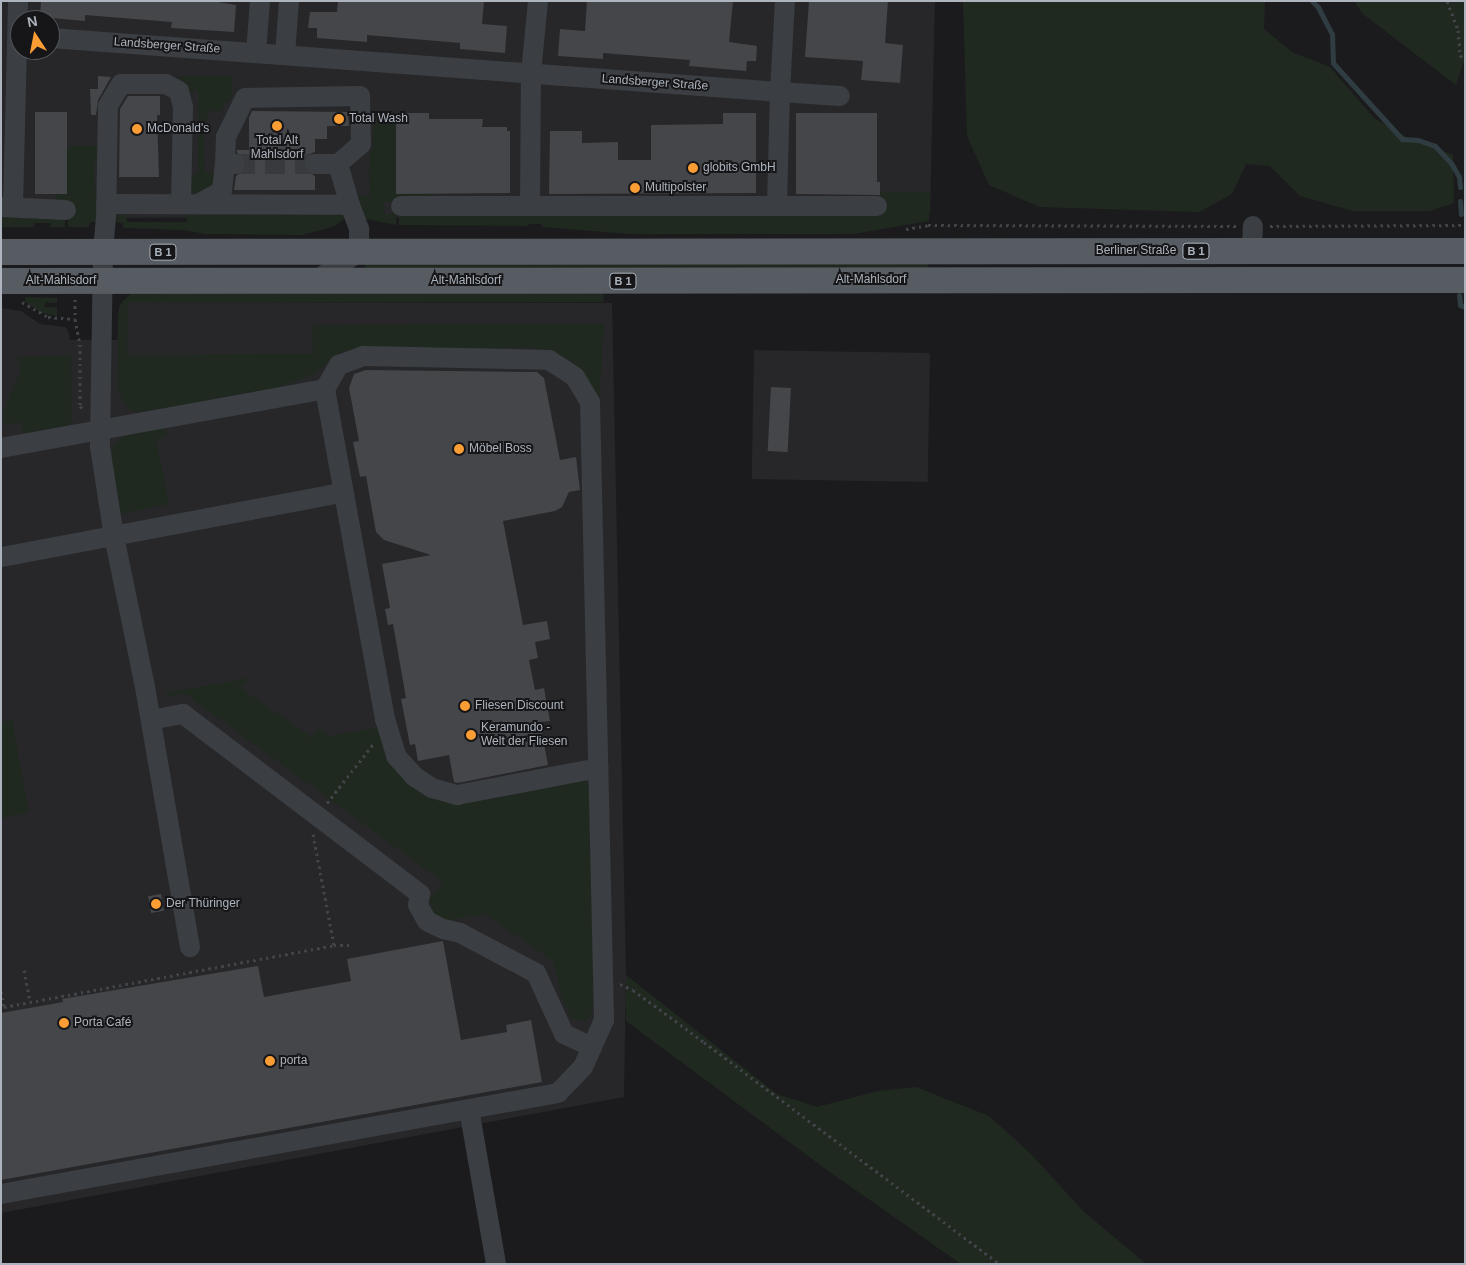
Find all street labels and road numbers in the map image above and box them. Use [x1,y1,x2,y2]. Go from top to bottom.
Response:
street label: Landsberger Straße [113,35,221,57]
street label: Landsberger Straße [601,72,709,94]
road number: B 1 [1182,242,1210,260]
road number: B 1 [149,243,177,260]
street label: Berliner Straße [1096,244,1176,258]
road number: B 1 [609,272,637,290]
street label: Alt-Mahlsdorf [836,273,906,287]
street label: Alt-Mahlsdorf [26,274,96,288]
street label: Alt-Mahlsdorf [431,274,501,288]

